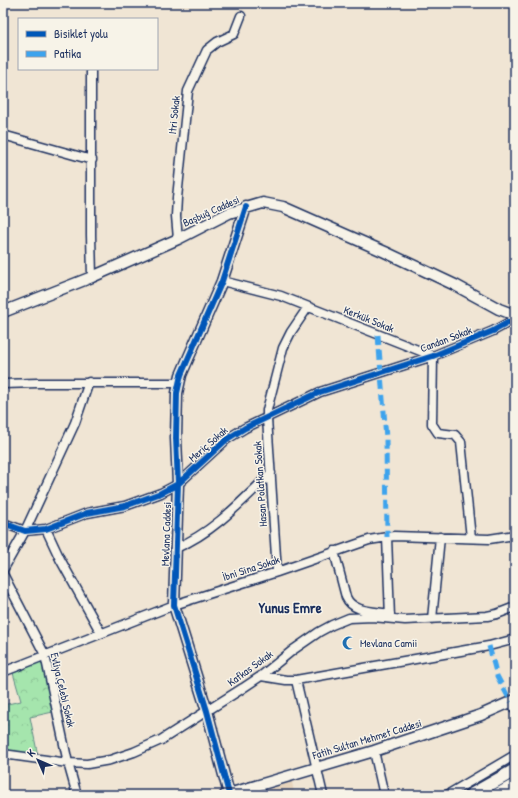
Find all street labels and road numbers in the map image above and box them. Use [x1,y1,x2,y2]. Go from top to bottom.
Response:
street label: Itri Sokak [165,95,183,135]
street label: Başbuğ Caddesi [181,192,241,230]
street label: Kerkük Sokak [342,303,397,336]
street label: Candan Sokak [418,323,474,355]
street label: Meriç Sokak [186,423,231,465]
street label: Hasan Polatkan Sokak [250,440,270,527]
street label: Mevlana Caddesi [158,502,174,566]
street label: İbni Sina Sokak [221,552,282,584]
street label: Kafkas Sokak [225,647,276,689]
street label: Evliya Çelebi Sokak [48,651,79,729]
street label: Fatih Sultan Mehmet Caddesi [310,716,423,763]

